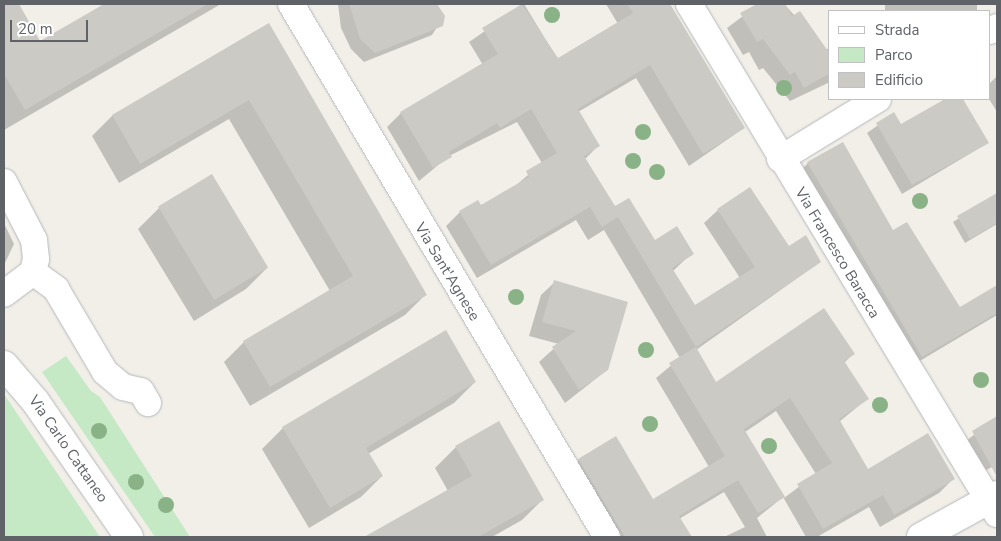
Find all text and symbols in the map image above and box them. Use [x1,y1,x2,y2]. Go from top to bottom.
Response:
scale bar [12,10,90,42]
legend [828,10,991,100]
text: 20 m [18,19,53,39]
text: Strada [875,20,919,40]
text: Parco [875,45,913,65]
text: Edificio [875,70,923,90]
street label: Via Francesco Baracca [791,184,883,322]
street label: Via Sant'Agnese [411,220,483,324]
street label: Via Carlo Cattaneo [24,392,112,506]

